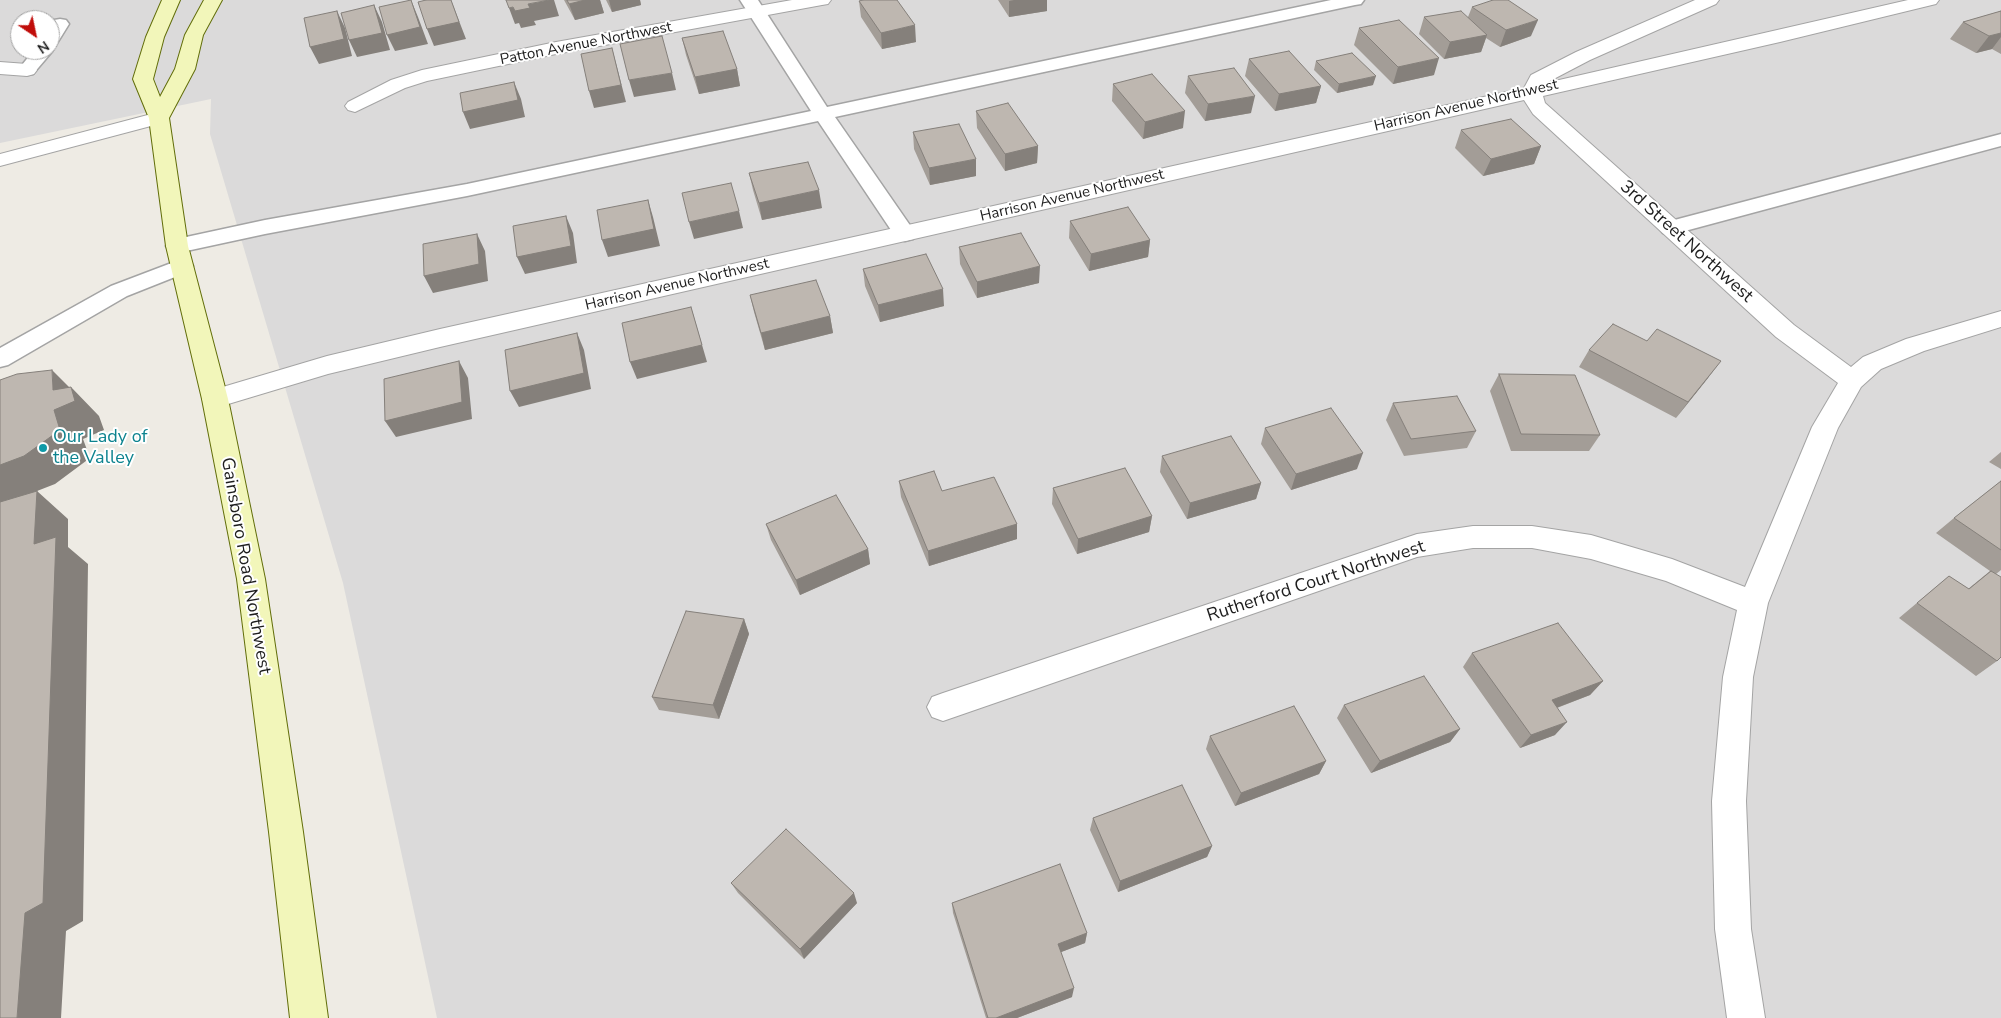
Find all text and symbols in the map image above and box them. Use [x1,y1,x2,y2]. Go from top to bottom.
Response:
north arrow [10,10,60,60]
street label: Patton Avenue Northwest [499,18,673,70]
text: N [33,36,53,58]
street label: Harrison Avenue Northwest [1372,76,1560,136]
street label: Harrison Avenue Northwest [978,166,1166,226]
street label: 3rd Street Northwest [1615,176,1757,308]
street label: Harrison Avenue Northwest [583,255,771,315]
place label: Our Lady of the Valley [53,427,148,469]
marker: Our Lady of the Valley [37,442,49,454]
street label: Gainsboro Road Northwest [215,456,275,676]
street label: Rutherford Court Northwest [1204,537,1428,627]

